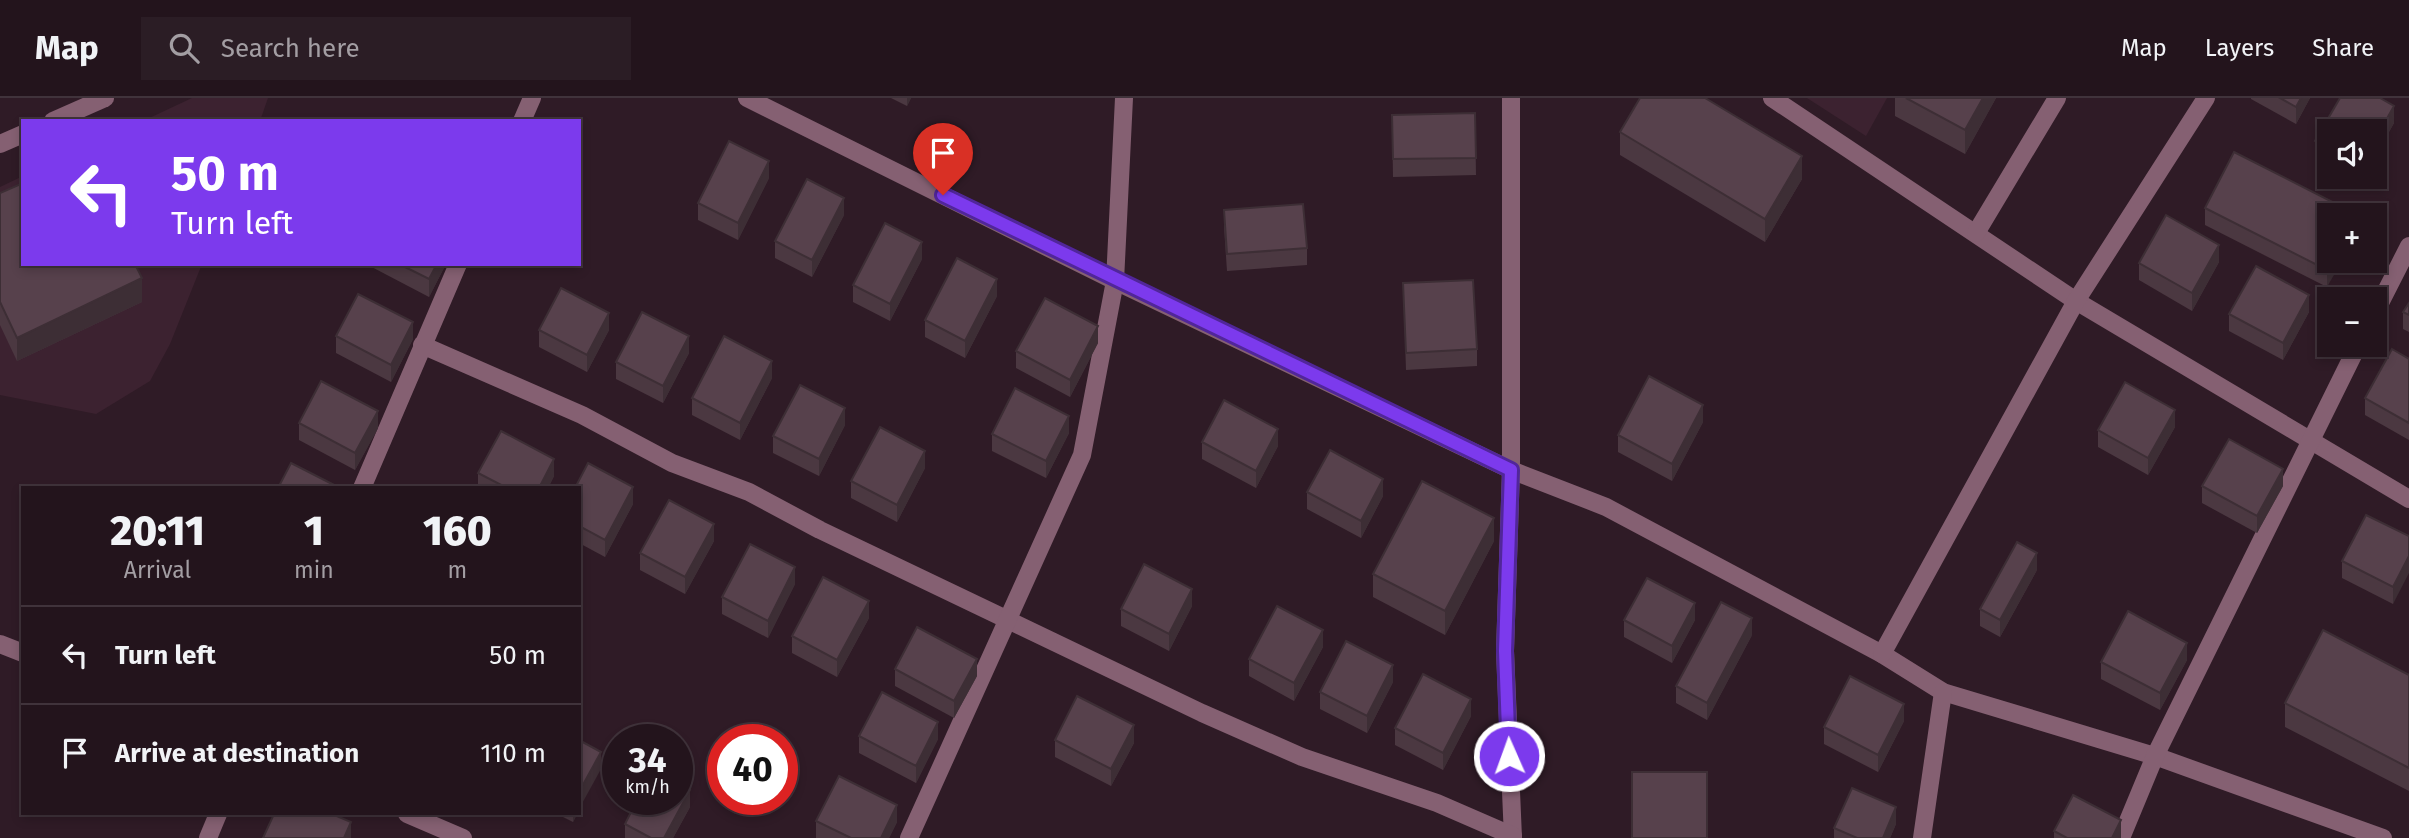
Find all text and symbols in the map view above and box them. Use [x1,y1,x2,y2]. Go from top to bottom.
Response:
search box [141,17,631,80]
text: Map [35,28,99,68]
icon: search [165,29,203,67]
text: Search here [221,33,360,64]
text: Map [2121,34,2167,62]
text: Layers [2205,34,2274,62]
text: Share [2312,34,2374,62]
map controls [2317,119,2387,357]
button: sound [2317,119,2387,189]
pin [913,123,973,195]
icon: arrive [924,134,962,172]
text: 50 m [171,144,279,203]
icon: left [56,147,147,238]
button: + [2317,203,2387,273]
text: Turn left [171,204,293,242]
button: − [2317,287,2387,357]
text: 20:11 [110,506,205,556]
text: 1 [304,506,324,556]
text: 160 [423,506,492,556]
text: Arrival [124,556,191,584]
text: min [294,556,334,584]
text: m [447,556,467,584]
icon: left [56,636,94,674]
text: Turn left [115,640,216,671]
text: 50 m [489,640,546,671]
position arrow [1472,719,1546,793]
speed limit sign: 40 [707,724,798,815]
icon: arrive [56,734,94,772]
text: Arrive at destination [115,738,359,769]
text: 110 m [480,738,546,769]
text: 34 [629,739,666,781]
text: km/h [625,776,670,798]

